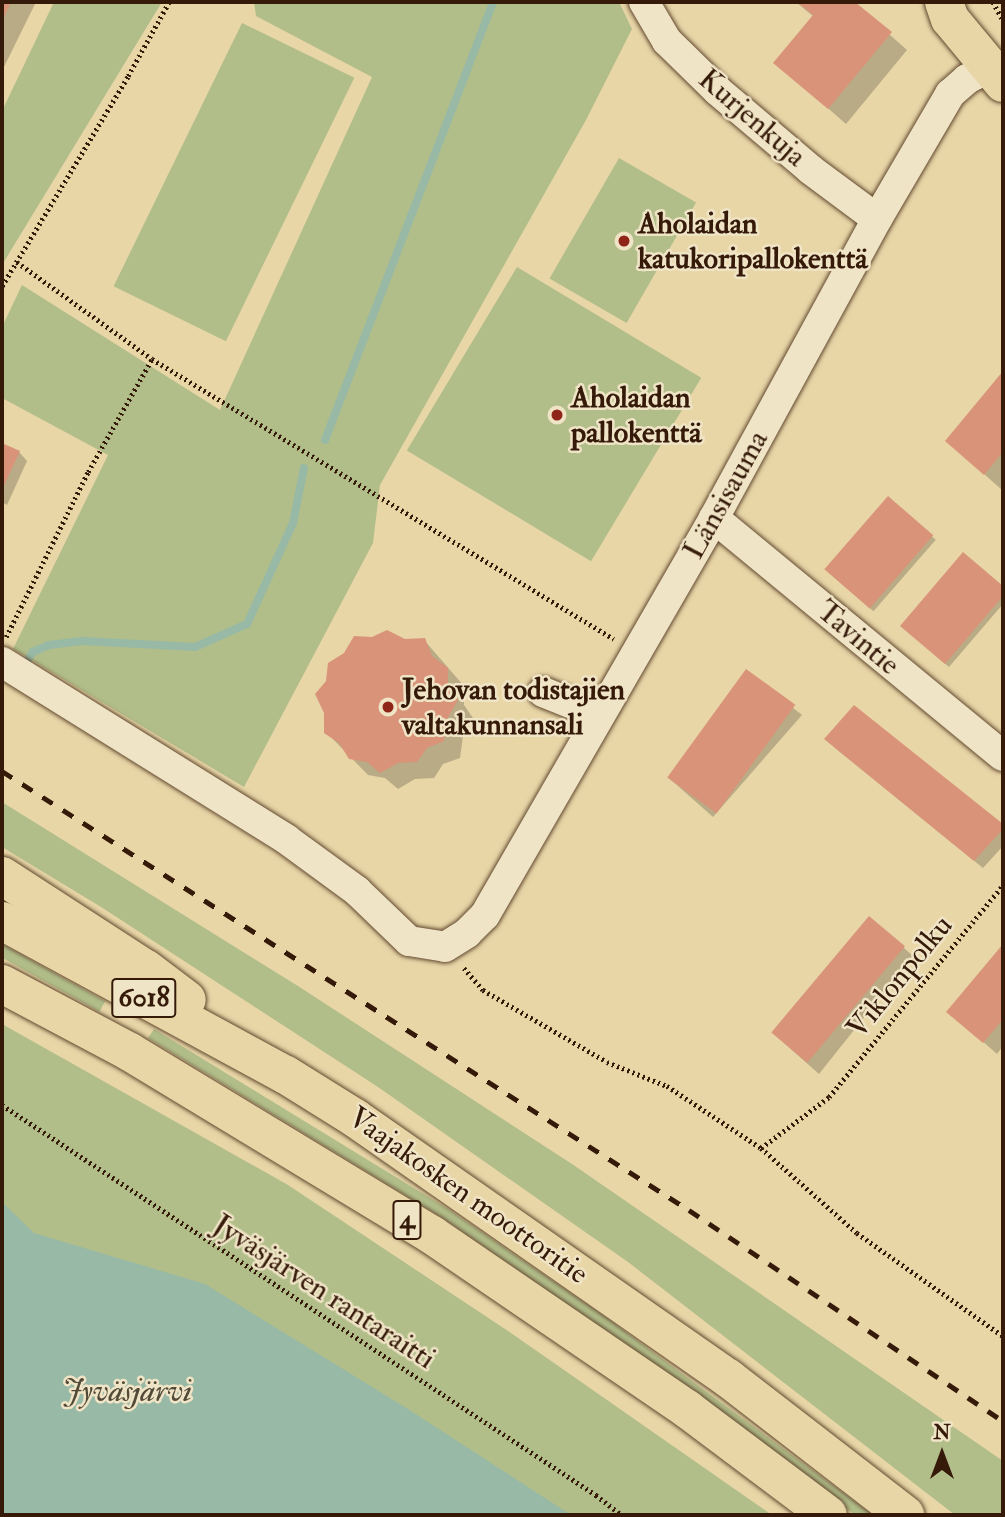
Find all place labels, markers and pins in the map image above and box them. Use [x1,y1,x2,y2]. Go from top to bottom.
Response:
place label: Aholaidan katukoripallokenttä [638,206,868,276]
marker: Aholaidan katukoripallokenttä [616,233,632,249]
place label: Aholaidan pallokenttä [571,380,702,450]
marker: Aholaidan pallokenttä [549,407,565,423]
place label: Jehovan todistajien valtakunnansali [402,672,625,742]
marker: Jehovan todistajien valtakunnansali [380,699,396,715]

